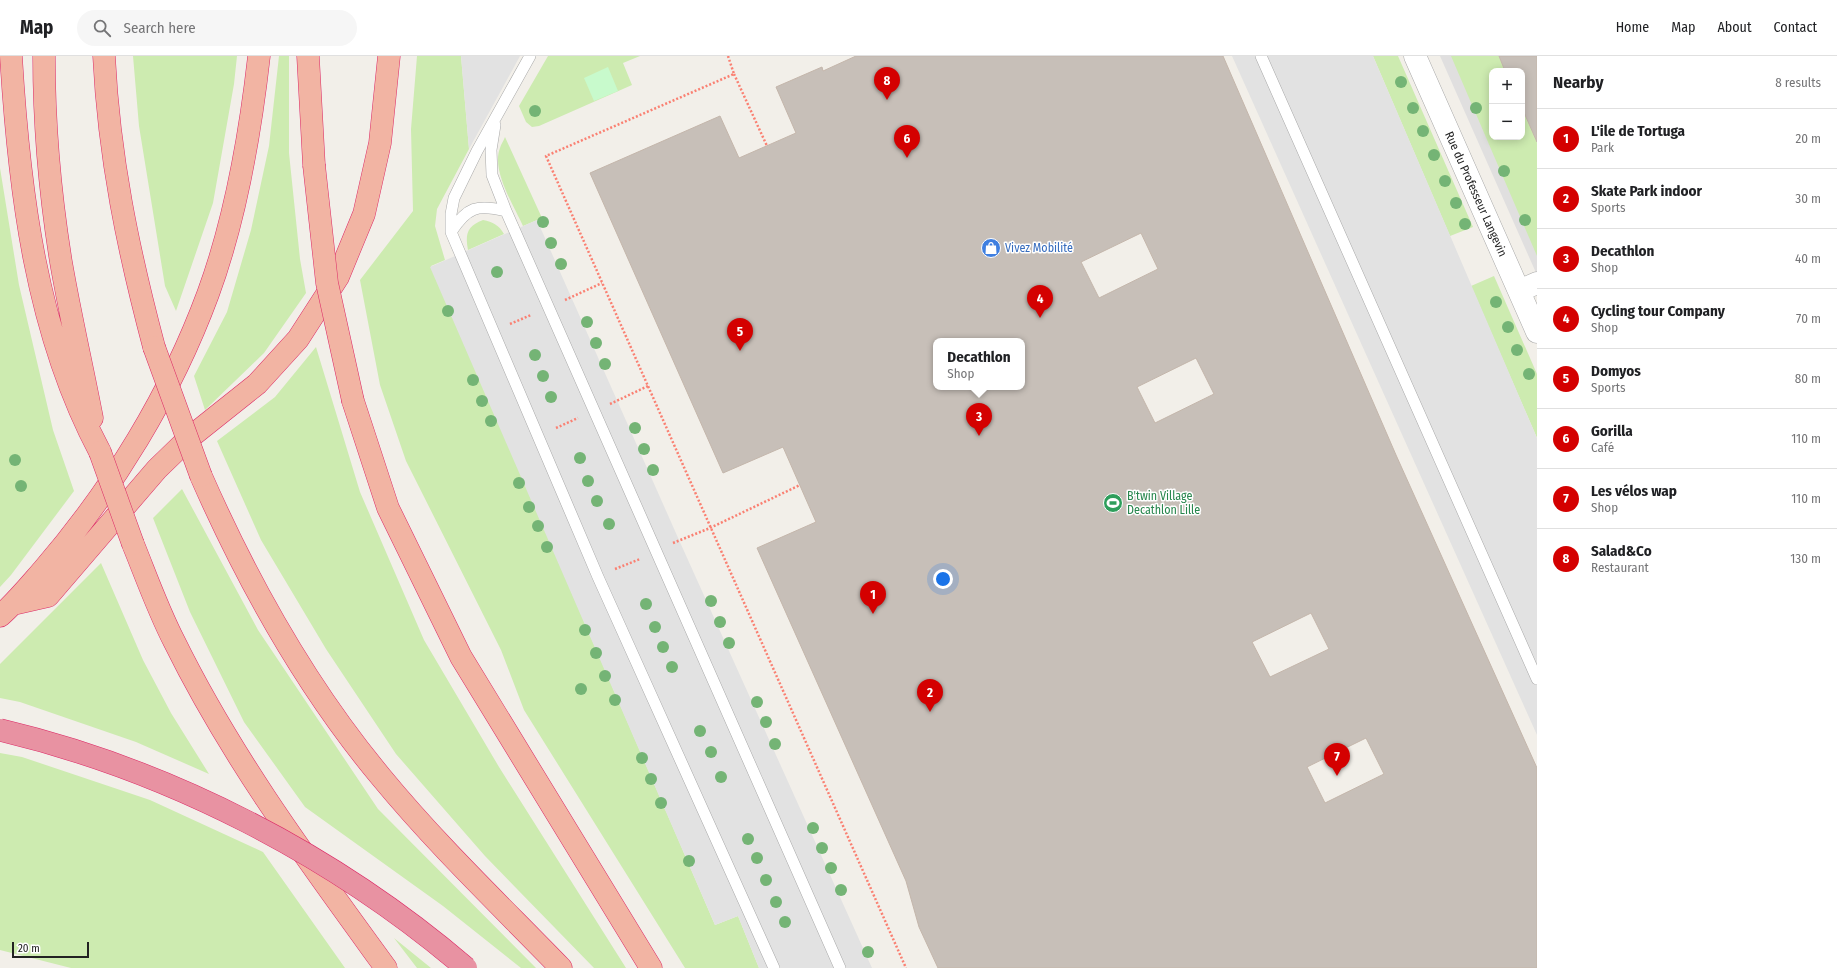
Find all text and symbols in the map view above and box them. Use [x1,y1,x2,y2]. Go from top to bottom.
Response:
search box [77,10,357,46]
text: Map [20,16,53,39]
icon: search [91,17,113,39]
text: Search here [123,19,196,37]
text: Home [1616,19,1649,36]
text: Map [1671,19,1695,36]
text: About [1717,19,1752,36]
text: Contact [1774,19,1817,36]
pin: 8 [874,67,900,100]
map controls [1489,68,1525,140]
button: + [1489,68,1525,104]
text: Nearby [1553,72,1604,93]
text: 8 results [1775,75,1821,90]
button: − [1489,104,1525,140]
text: L'ile de Tortuga [1591,122,1685,140]
pin: 6 [894,125,920,158]
street label: Rue du Professeur Langevin [1442,129,1510,259]
text: 1 [1563,131,1569,146]
text: 20 m [1795,131,1821,146]
text: Park [1591,140,1614,155]
text: Skate Park indoor [1591,182,1702,200]
text: 2 [1563,191,1569,206]
text: 30 m [1795,191,1821,206]
text: Sports [1591,200,1626,215]
shop icon: Vivez Mobilité [980,237,1002,259]
place label: Vivez Mobilité [1005,241,1073,255]
text: Decathlon [1591,242,1654,260]
text: 3 [1563,251,1569,266]
text: 40 m [1795,251,1821,266]
text: Shop [1591,260,1618,275]
pin: 4 [1027,285,1053,318]
text: Cycling tour Company [1591,302,1725,320]
text: 4 [1563,311,1569,326]
text: 70 m [1796,311,1821,326]
pin: 5 [727,318,753,351]
text: Shop [1591,320,1618,335]
popup [933,338,1025,390]
text: Decathlon [947,348,1011,366]
text: Domyos [1591,362,1641,380]
text: Shop [947,366,974,381]
text: 5 [1563,371,1569,386]
text: 80 m [1795,371,1821,386]
text: Sports [1591,380,1626,395]
pin: 3 [966,403,992,436]
text: Gorilla [1591,422,1633,440]
text: 6 [1563,431,1569,446]
text: 110 m [1791,431,1821,446]
text: Café [1591,440,1614,455]
text: Les vélos wap [1591,482,1677,500]
place label: B'twin Village Decathlon Lille [1127,489,1200,517]
text: 7 [1563,491,1569,506]
text: 110 m [1791,491,1821,506]
sports icon: B'twin Village Decathlon Lille [1102,492,1124,514]
text: Shop [1591,500,1618,515]
text: Salad&Co [1591,542,1652,560]
text: 8 [1563,551,1569,566]
text: 130 m [1790,551,1821,566]
text: Restaurant [1591,560,1649,575]
your location [933,569,953,589]
pin: 1 [860,581,886,614]
pin: 2 [917,679,943,712]
pin: 7 [1324,743,1350,776]
scale bar [12,940,89,959]
text: 20 m [18,942,40,955]

